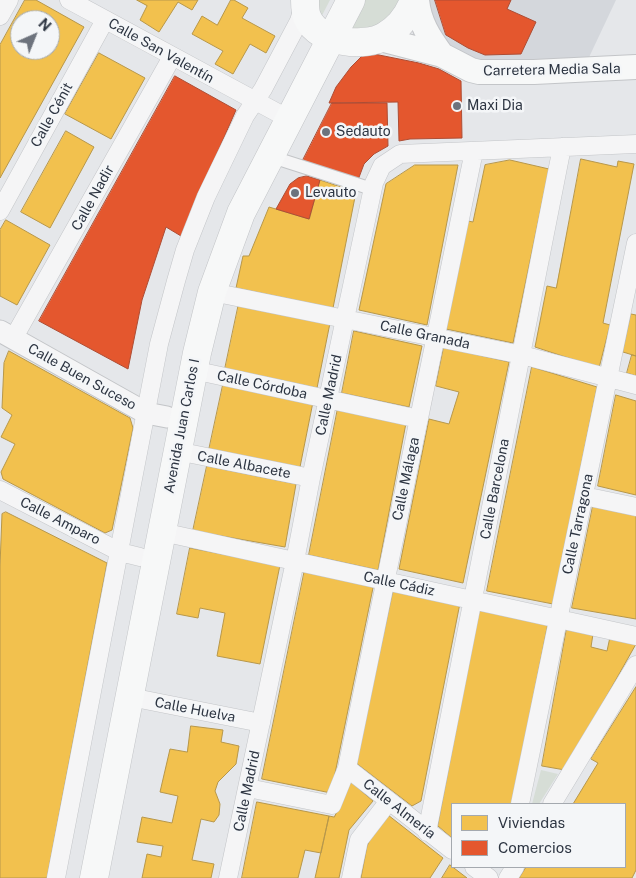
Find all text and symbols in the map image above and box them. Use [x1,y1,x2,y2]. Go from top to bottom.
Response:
north arrow [10,10,60,60]
text: N [35,15,54,34]
street label: Calle San Valentín [105,15,217,87]
street label: Carretera Media Sala [483,60,621,80]
street label: Calle Cénit [27,80,77,150]
place label: Maxi Dia [467,98,523,114]
marker: Maxi Dia [451,100,463,112]
place label: Sedauto [336,124,391,140]
marker: Sedauto [320,126,332,138]
street label: Calle Nadir [68,162,118,234]
place label: Levauto [305,185,357,201]
marker: Levauto [289,187,301,199]
street label: Calle Granada [378,317,472,353]
street label: Calle Buen Suceso [25,340,139,414]
street label: Calle Madrid [312,353,346,437]
street label: Avenida Juan Carlos I [161,357,203,495]
street label: Calle Córdoba [215,367,309,403]
street label: Calle Málaga [389,436,423,522]
street label: Calle Barcelona [477,437,513,541]
street label: Calle Albacete [196,448,292,482]
street label: Calle Tarragona [559,472,597,576]
street label: Calle Amparo [17,494,103,548]
street label: Calle Cádiz [362,568,436,600]
street label: Calle Huelva [153,694,237,726]
street label: Calle Madrid [230,749,264,833]
street label: Calle Almería [359,776,439,842]
legend [451,803,626,868]
text: Viviendas [498,814,565,831]
text: Comercios [498,839,572,856]

